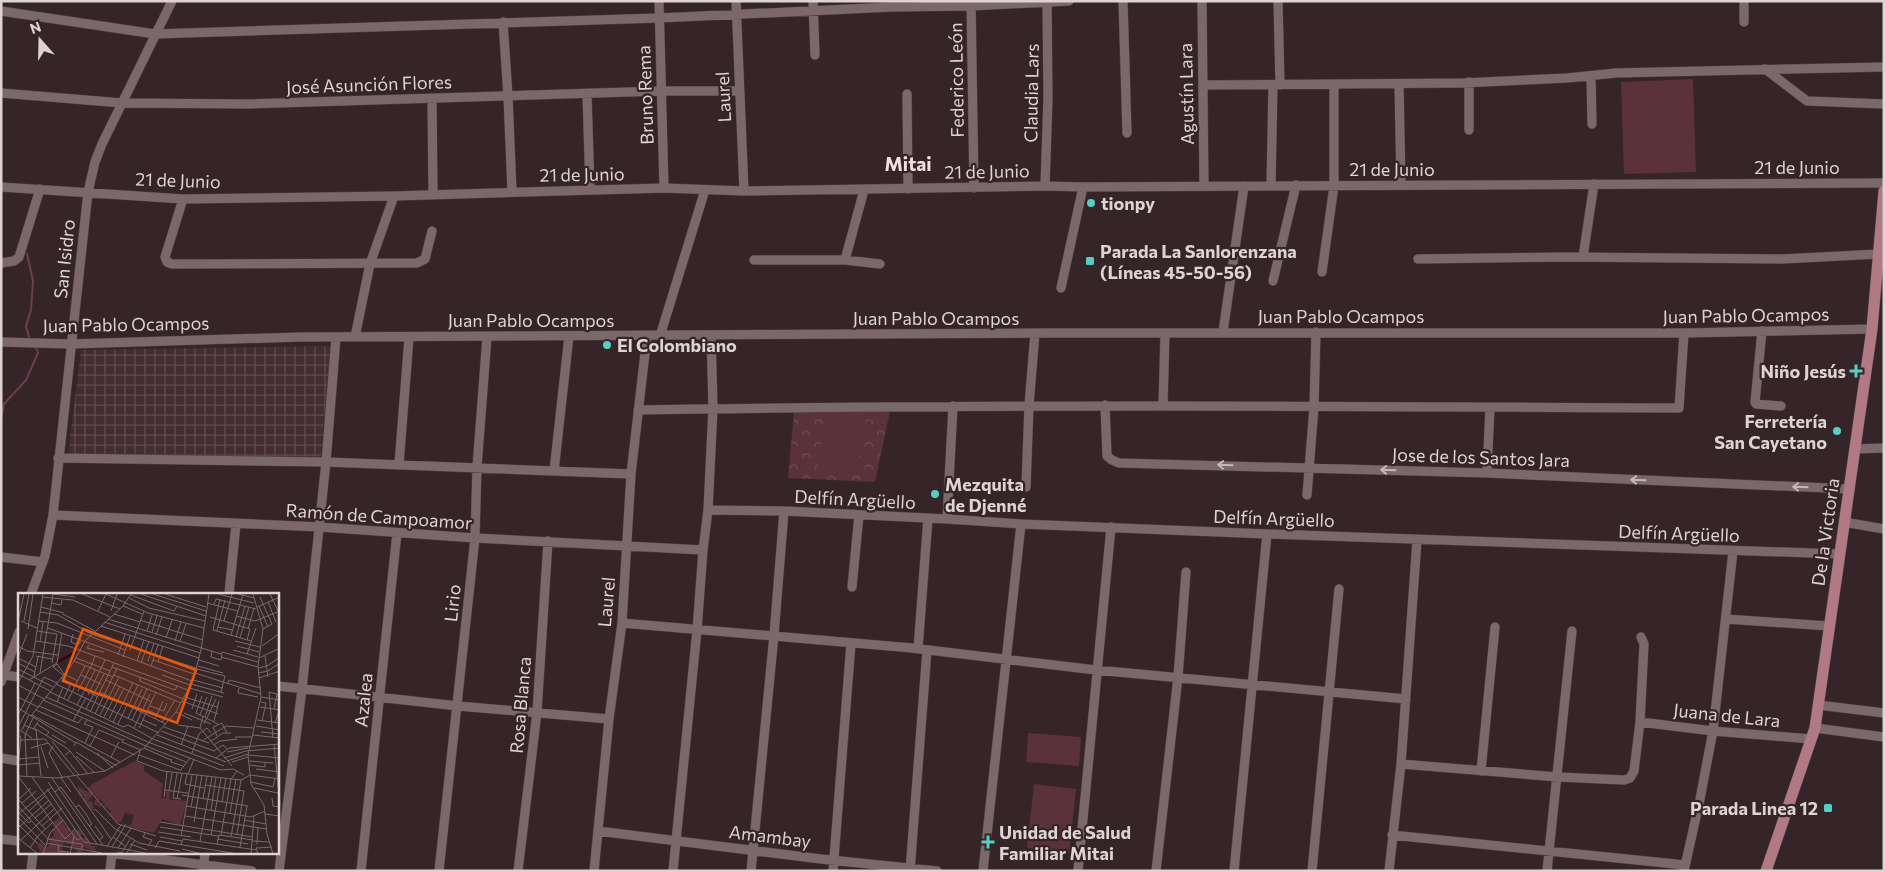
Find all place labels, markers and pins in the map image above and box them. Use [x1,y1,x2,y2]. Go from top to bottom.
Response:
place label: tionpy [1101,192,1155,214]
marker: tionpy [1085,197,1097,209]
place label: Parada La Sanlorenzana (Líneas 45-50-56) [1100,240,1297,283]
marker: Parada La Sanlorenzana (Líneas 45-50-56) [1084,255,1096,267]
place label: El Colombiano [617,334,737,356]
marker: El Colombiano [601,339,613,351]
place label: Niño Jesús [1761,360,1846,382]
marker: Niño Jesús [1850,365,1862,377]
place label: Ferretería San Cayetano [1714,410,1827,453]
marker: Ferretería San Cayetano [1831,425,1843,437]
place label: Mezquita de Djenné [945,473,1026,516]
marker: Mezquita de Djenné [929,488,941,500]
place label: Parada Linea 12 [1690,797,1818,819]
marker: Parada Linea 12 [1822,802,1834,814]
place label: Unidad de Salud Familiar Mitai [999,821,1131,864]
marker: Unidad de Salud Familiar Mitai [981,835,995,849]

